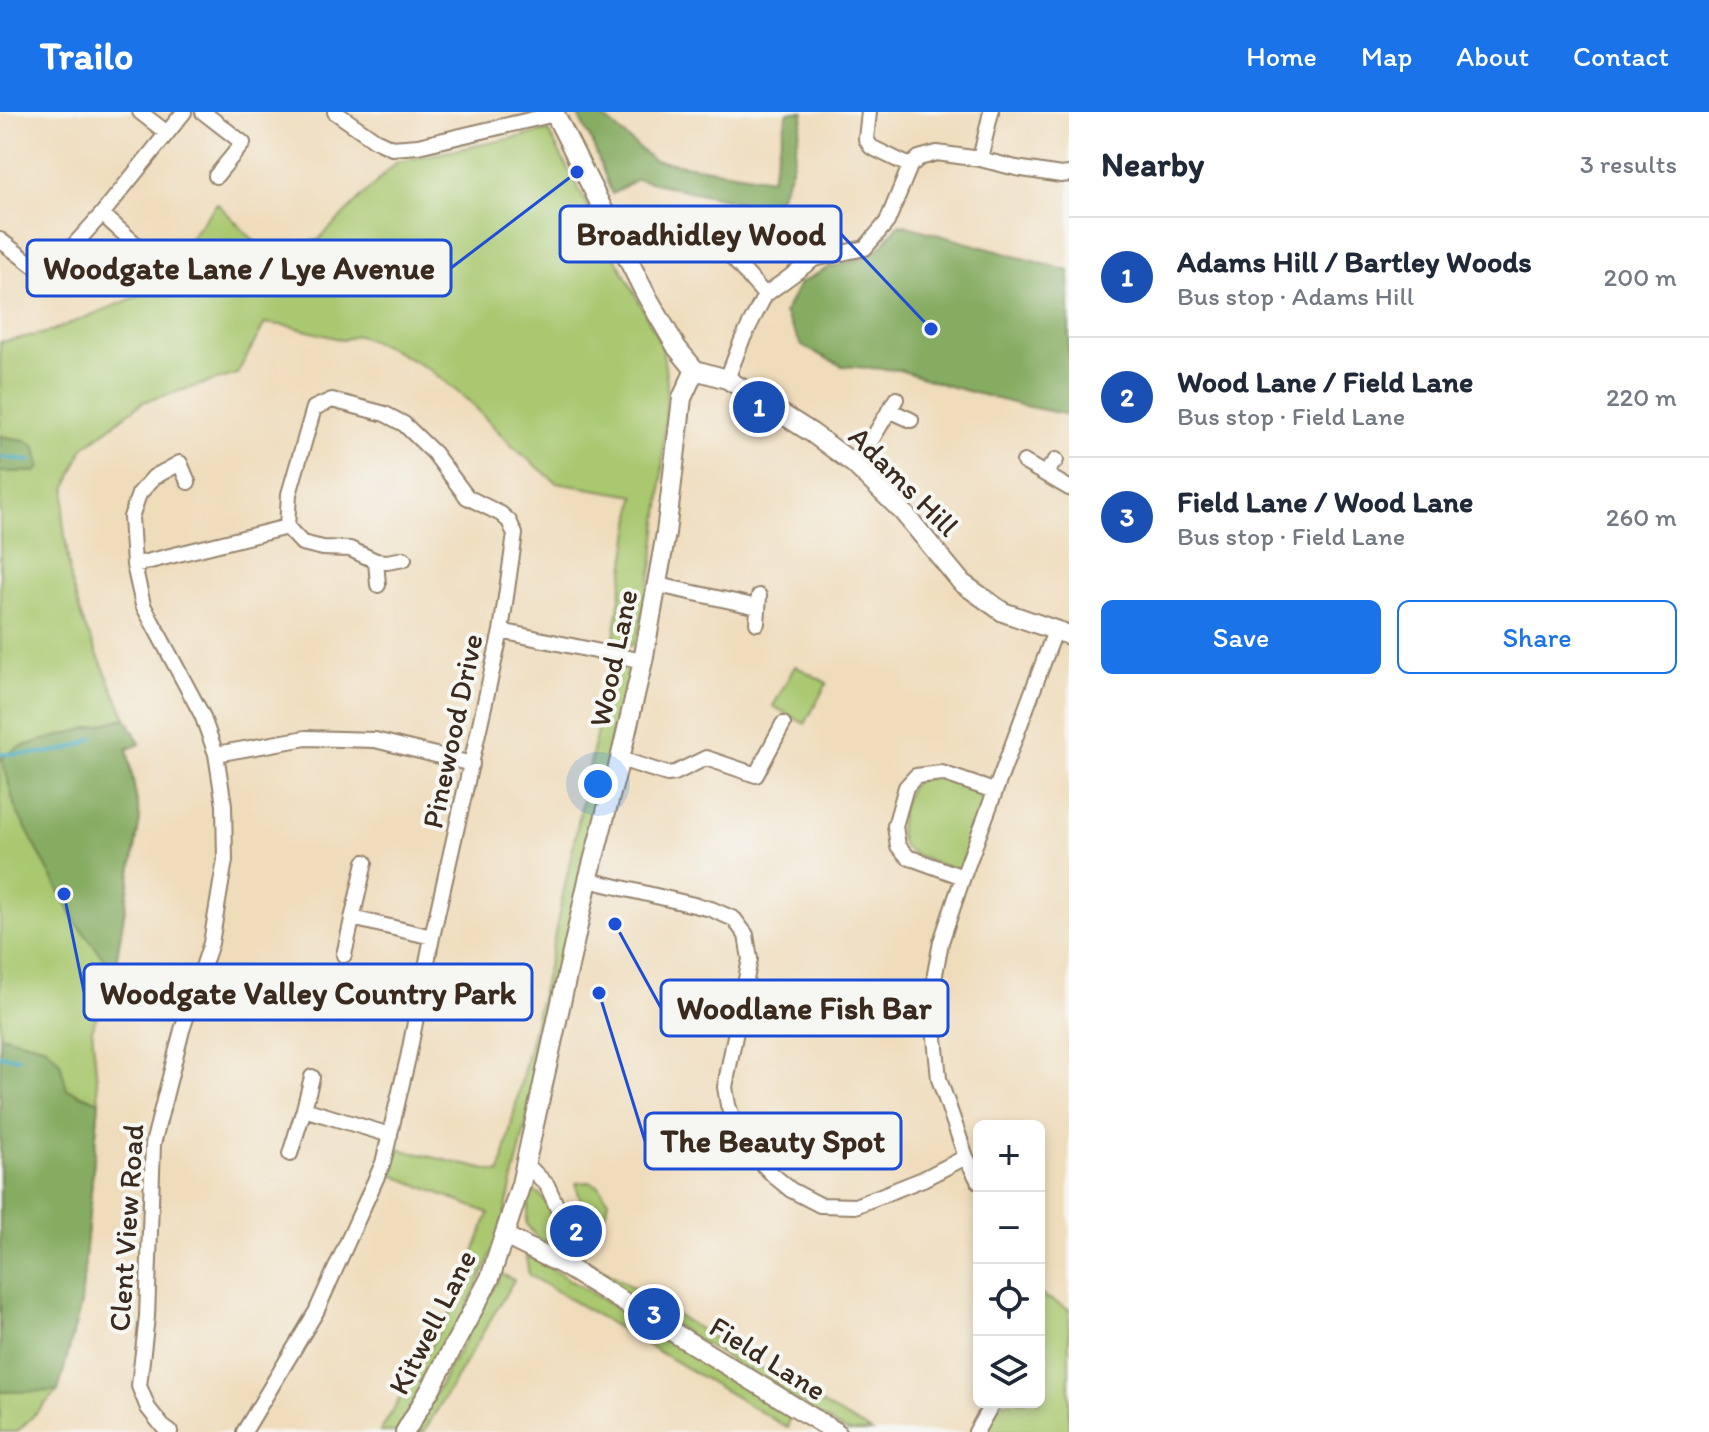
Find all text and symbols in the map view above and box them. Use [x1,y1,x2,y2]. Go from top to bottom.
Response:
text: Trailo [40,33,133,79]
text: Home [1246,39,1317,73]
text: Map [1361,39,1412,73]
text: About [1456,39,1529,73]
text: Contact [1573,39,1669,73]
text: Nearby [1101,144,1204,185]
text: 3 results [1580,148,1677,180]
callout: Broadhidley Wood [560,206,841,262]
text: Broadhidley Wood [576,215,826,253]
callout: Woodgate Lane / Lye Avenue [27,240,451,296]
text: Adams Hill / Bartley Woods [1177,243,1532,280]
text: Woodgate Lane / Lye Avenue [43,249,435,287]
text: 1 [1121,261,1133,293]
text: 200 m [1604,261,1677,293]
text: Bus stop · Adams Hill [1177,280,1414,312]
text: Wood Lane / Field Lane [1177,363,1473,400]
pin: 1 [733,377,785,437]
text: 2 [1120,381,1134,413]
text: 220 m [1606,381,1677,413]
text: Bus stop · Field Lane [1177,400,1405,432]
street label: Adams Hill [841,418,967,544]
text: Field Lane / Wood Lane [1177,483,1473,520]
text: 3 [1120,501,1134,533]
text: 260 m [1606,501,1677,533]
text: Bus stop · Field Lane [1177,520,1405,552]
street label: Wood Lane [580,586,646,730]
button: Save [1101,600,1381,674]
button: Share [1397,600,1677,674]
street label: Pinewood Drive [413,630,491,832]
your location [578,764,618,804]
callout: Woodgate Valley Country Park [84,964,532,1020]
text: Woodgate Valley Country Park [100,974,517,1012]
callout: Woodlane Fish Bar [661,980,948,1036]
text: Woodlane Fish Bar [677,989,933,1027]
callout: The Beauty Spot [645,1113,901,1169]
map controls [973,1120,1045,1408]
button: + [973,1120,1045,1192]
text: The Beauty Spot [660,1122,885,1160]
street label: Clent View Road [100,1123,152,1333]
button: − [973,1192,1045,1264]
pin: 2 [550,1201,602,1261]
street label: Kitwell Lane [380,1243,484,1401]
button: locate [973,1264,1045,1336]
pin: 3 [628,1284,680,1344]
street label: Field Lane [703,1308,833,1408]
button: layers [973,1336,1045,1408]

